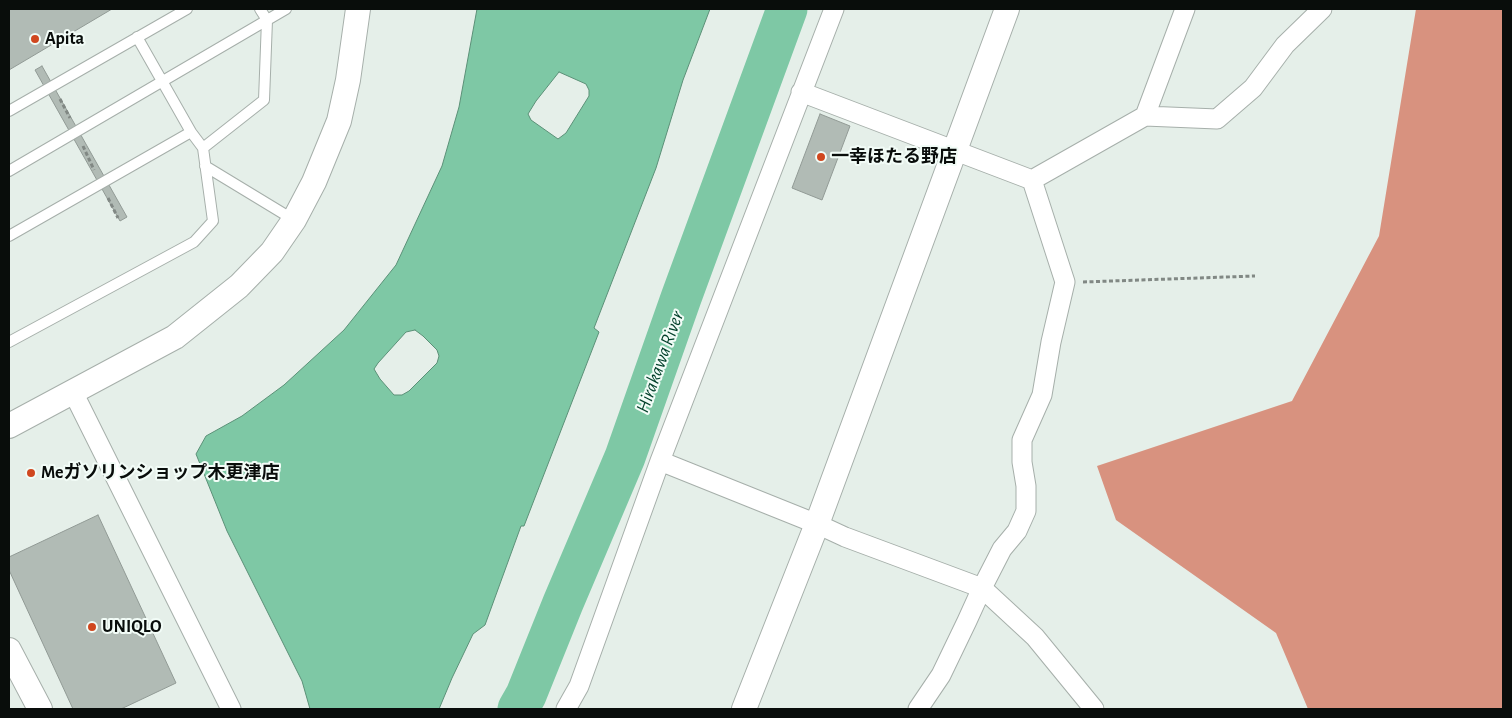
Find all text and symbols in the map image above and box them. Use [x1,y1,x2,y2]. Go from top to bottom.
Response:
place label: Apita [45,28,84,50]
marker: Apita [29,33,41,45]
place label: 一幸ほたる野店 [831,146,957,168]
marker: 一幸ほたる野店 [815,151,827,163]
water label: Hirakawa River [631,308,689,416]
place label: Meガソリンショップ木更津店 [41,462,280,484]
marker: Meガソリンショップ木更津店 [25,467,37,479]
place label: UNIQLO [102,616,162,638]
marker: UNIQLO [86,621,98,633]

